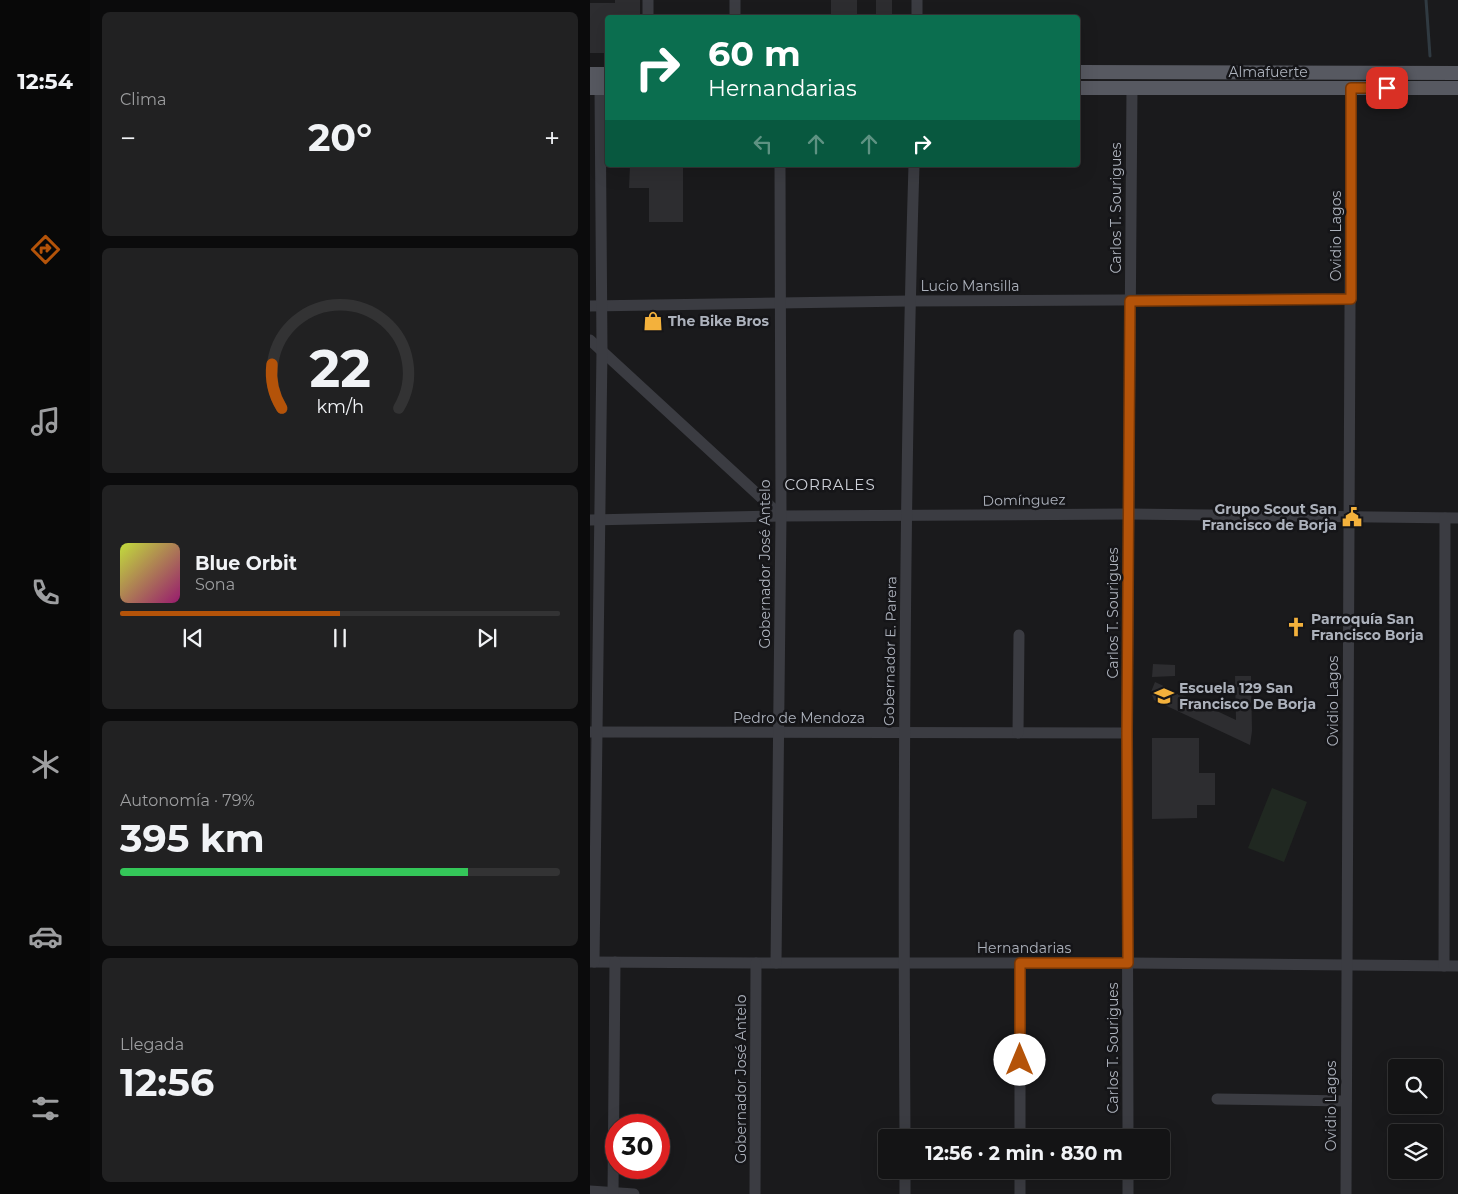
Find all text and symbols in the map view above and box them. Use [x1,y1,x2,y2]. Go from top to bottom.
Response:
text: 60 m [708,32,801,75]
icon: right [625,35,690,100]
street label: Almafuerte [1228,63,1308,81]
pin [1366,67,1408,109]
text: 12:54 [17,68,73,95]
icon: arrive [1373,74,1401,102]
text: Hernandarias [708,75,857,102]
text: Clima [120,90,166,109]
text: 20° [308,114,372,161]
text: − [120,121,136,155]
text: + [544,121,560,155]
icon: left [749,130,777,158]
icon: ahead [802,130,830,158]
icon: ahead [855,130,883,158]
icon: right [908,130,936,158]
street label: Carlos T. Sourigues [1107,142,1125,274]
street label: Ovidio Lagos [1327,191,1345,281]
icon: directions [28,232,63,267]
street label: Lucio Mansilla [920,277,1020,295]
shop icon: The Bike Bros [642,310,664,332]
place label: The Bike Bros [668,312,770,330]
text: 22 [309,337,371,400]
text: km/h [316,396,364,417]
icon: music [28,404,63,439]
district label: CORRALES [784,475,876,494]
street label: Gobernador José Antelo [756,479,774,649]
street label: Domínguez [982,490,1066,510]
place label: Grupo Scout San Francisco de Borja [1202,500,1337,534]
public building icon: Grupo Scout San Francisco de Borja [1341,506,1363,528]
street label: Carlos T. Sourigues [1104,547,1122,679]
text: Blue Orbit [195,552,297,575]
icon: phone [28,575,63,610]
text: Sona [195,575,235,594]
street label: Gobernador E. Parera [880,576,900,726]
place label: Parroquía San Francisco Borja [1311,610,1424,644]
church icon: Parroquía San Francisco Borja [1285,616,1307,638]
icon: previous [179,624,207,652]
icon: pause [326,624,354,652]
icon: next [473,624,501,652]
street label: Ovidio Lagos [1324,656,1342,746]
place label: Escuela 129 San Francisco De Borja [1179,679,1316,713]
school or university icon: Escuela 129 San Francisco De Borja [1153,685,1175,707]
street label: Pedro de Mendoza [733,709,865,727]
icon: climate [28,747,63,782]
text: Autonomía · 79% [120,791,255,810]
text: 395 km [120,815,265,862]
icon: car [28,919,63,954]
street label: Hernandarias [977,939,1071,957]
street label: Carlos T. Sourigues [1104,982,1122,1114]
street label: Gobernador José Antelo [732,994,750,1164]
position arrow [993,1033,1045,1085]
text: Llegada [120,1035,184,1054]
text: 12:56 [120,1059,214,1106]
map controls [1388,1059,1443,1179]
button: search [1388,1059,1443,1114]
street label: Ovidio Lagos [1322,1061,1340,1151]
icon: filters [28,1091,63,1126]
speed limit sign: 30 [605,1114,670,1179]
button: layers [1388,1124,1443,1179]
text: 12:56 · 2 min · 830 m [925,1142,1123,1165]

